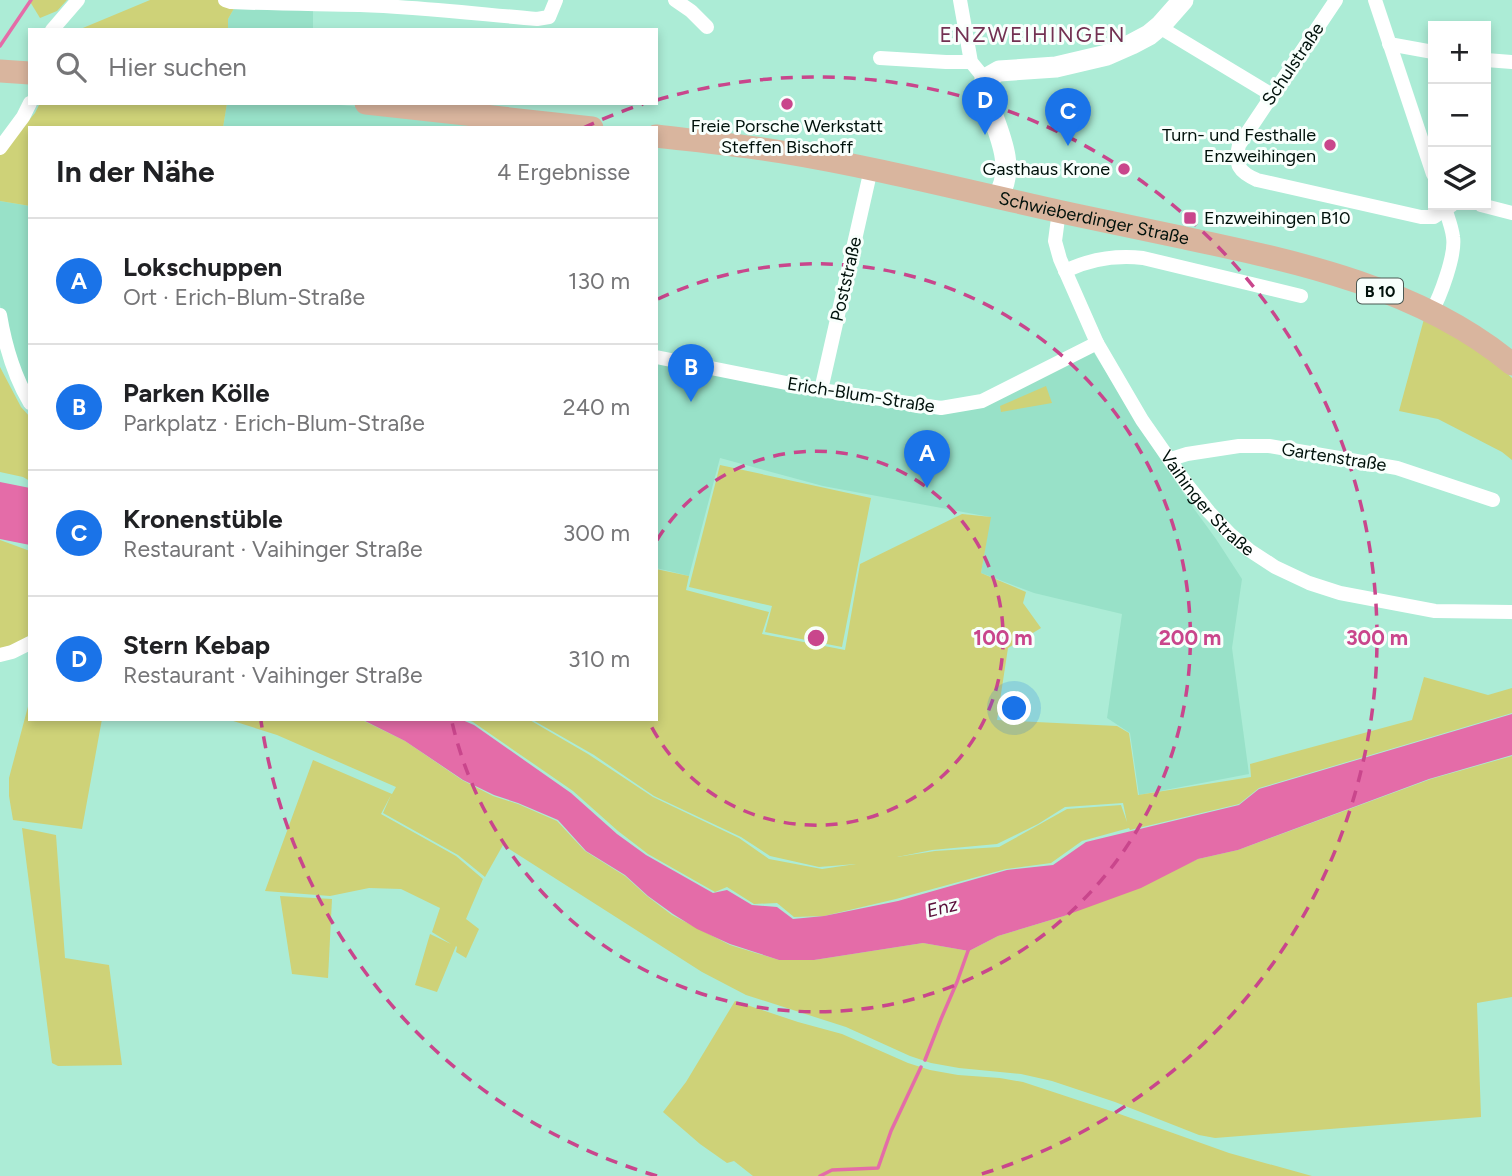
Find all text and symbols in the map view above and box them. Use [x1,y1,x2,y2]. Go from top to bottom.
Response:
street label: Schulstraße [1257,18,1329,110]
map controls [1428,21,1491,210]
button: + [1428,21,1491,84]
district label: ENZWEIHINGEN [940,22,1126,47]
search box [28,28,658,105]
icon: search [52,48,90,86]
text: Hier suchen [108,51,247,83]
pin: D [962,77,1008,135]
button: − [1428,84,1491,147]
pin: C [1045,88,1091,146]
marker: Freie Porsche Werkstatt Steffen Bischoff [779,96,795,112]
place label: Freie Porsche Werkstatt Steffen Bischoff [691,115,883,158]
place label: Turn- und Festhalle Enzweihingen [1162,124,1316,167]
marker: Turn- und Festhalle Enzweihingen [1322,137,1338,153]
button: layers [1428,147,1491,210]
text: In der Nähe [56,153,215,190]
text: 4 Ergebnisse [497,158,630,186]
place label: Gasthaus Krone [983,158,1110,180]
marker: Gasthaus Krone [1116,161,1132,177]
street label: Schwieberdinger Straße [997,187,1191,250]
place label: Enzweihingen B10 [1204,207,1351,229]
marker: Enzweihingen B10 [1182,210,1198,226]
street label: Poststraße [826,234,866,324]
text: Lokschuppen [123,251,282,283]
text: A [71,267,87,295]
text: 130 m [568,267,630,295]
road number: B 10 [1357,278,1403,304]
text: Ort · Erich-Blum-Straße [123,283,365,311]
pin: B [668,344,714,402]
street label: Erich-Blum-Straße [786,372,937,418]
text: Parken Kölle [123,377,270,409]
text: B [72,393,86,421]
text: 240 m [563,393,630,421]
text: Parkplatz · Erich-Blum-Straße [123,409,425,437]
pin: A [904,430,950,488]
street label: Gartenstraße [1280,438,1388,476]
street label: Vaihinger Straße [1155,446,1259,561]
text: Kronenstüble [123,503,283,535]
text: C [71,519,87,547]
text: 300 m [563,519,630,547]
text: Restaurant · Vaihinger Straße [123,535,423,563]
text: 100 m [973,625,1033,650]
text: 200 m [1159,625,1221,650]
text: 300 m [1346,625,1408,650]
centre of rings [804,626,828,650]
text: Stern Kebap [123,629,270,661]
text: D [71,645,87,673]
text: 310 m [568,645,630,673]
text: Restaurant · Vaihinger Straße [123,661,423,689]
your location [997,691,1031,725]
water label: Enz [924,892,961,922]

